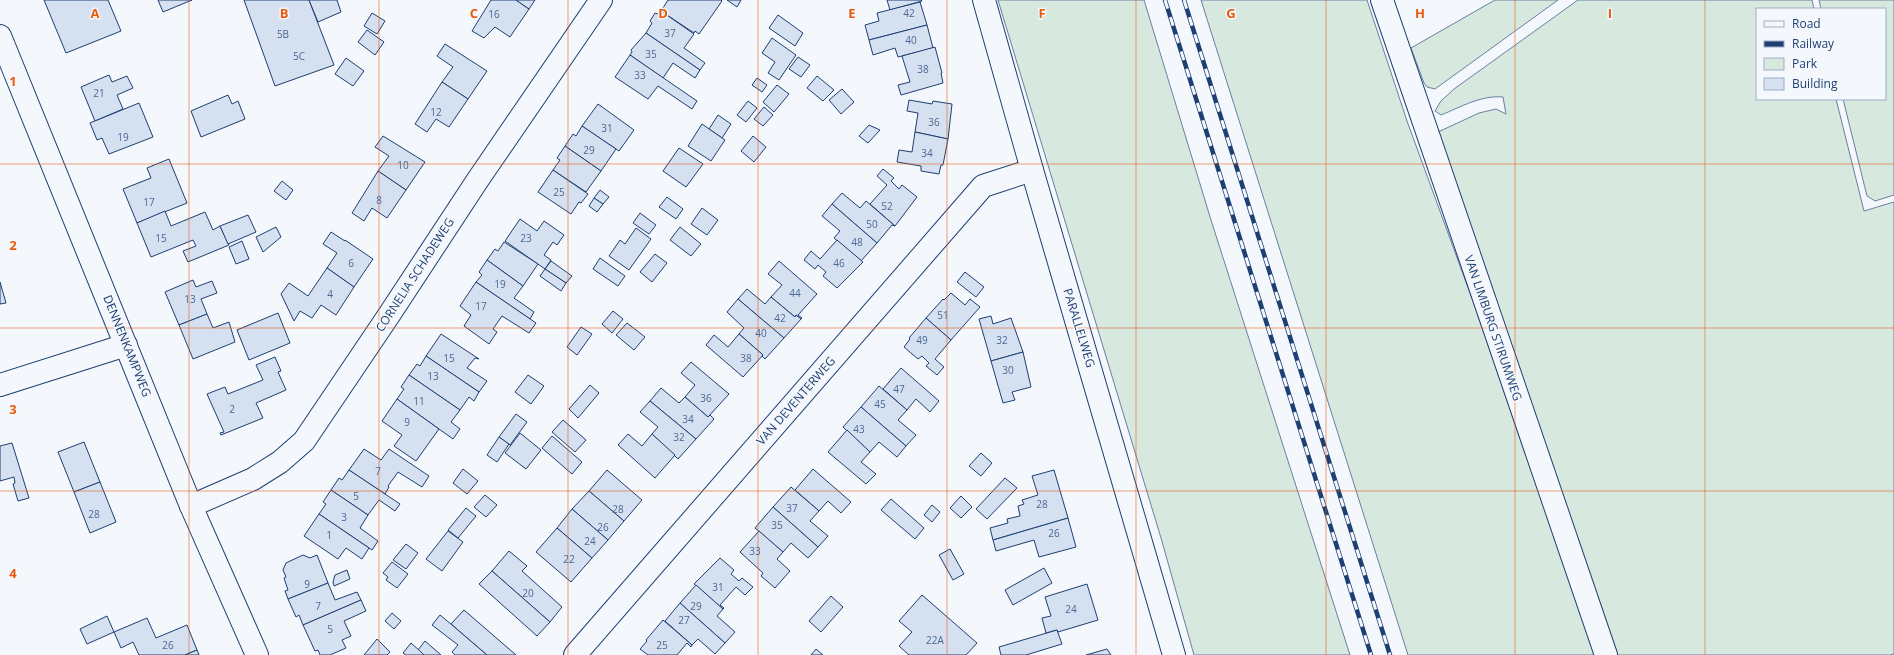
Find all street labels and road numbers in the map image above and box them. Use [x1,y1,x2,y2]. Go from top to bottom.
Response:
street label: CORNELIA SCHADEWEG [371,214,458,335]
street label: VAN LIMBURG STIRUMWEG [1461,253,1526,403]
street label: PARALLELWEG [1059,286,1100,369]
street label: DENNENKAMPWEG [99,292,156,399]
street label: VAN DEVENTERWEG [752,353,839,449]

